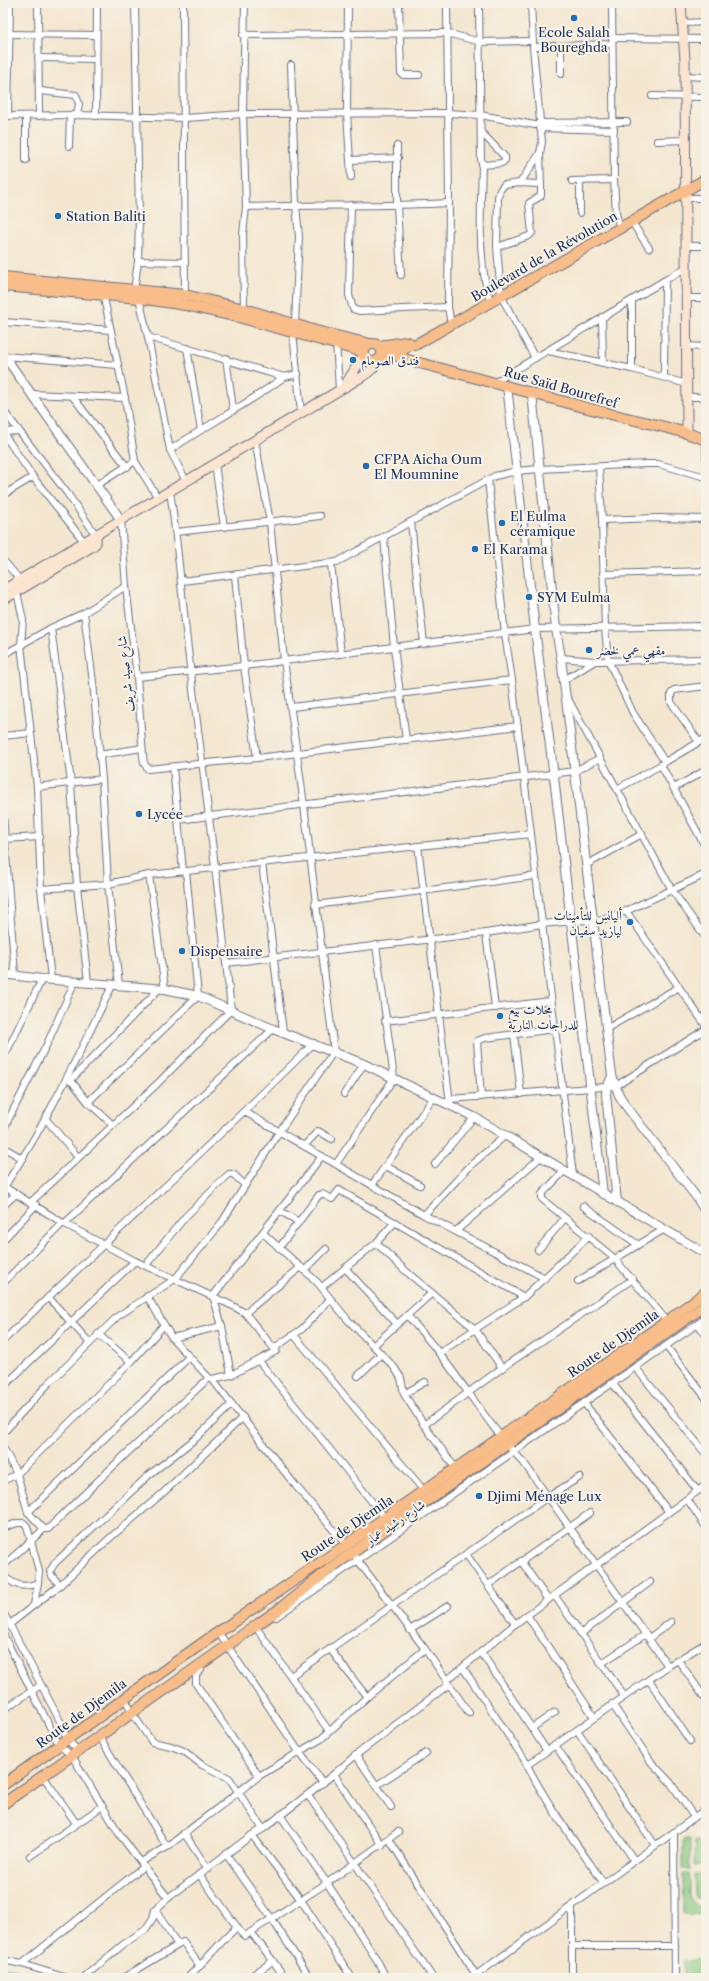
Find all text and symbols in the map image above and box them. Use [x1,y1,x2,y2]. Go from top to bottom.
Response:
marker: Ecole Salah Boureghda [569,13,579,23]
place label: Ecole Salah Boureghda [538,24,610,55]
street label: Boulevard de la Révolution [468,207,620,305]
place label: Station Baliti [66,208,146,224]
marker: Station Baliti [53,211,63,221]
place label: فندق الصومام [361,352,420,372]
marker: فندق الصومام [348,355,358,365]
street label: Rue Saïd Bourefref [502,363,621,411]
place label: CFPA Aicha Oum El Moumnine [374,451,482,482]
marker: CFPA Aicha Oum El Moumnine [361,461,371,471]
place label: El Eulma céramique [510,508,576,539]
marker: El Eulma céramique [497,518,507,528]
place label: El Karama [483,541,548,557]
marker: El Karama [470,544,480,554]
place label: SYM Eulma [537,589,610,605]
marker: SYM Eulma [524,592,534,602]
street label: شارع صيد شريف [113,635,141,713]
place label: مقهي عمي لخضر [595,642,665,663]
marker: مقهي عمي لخضر [584,645,594,655]
place label: Lycée [147,806,183,822]
marker: Lycée [134,809,144,819]
place label: أليانس للتأمينات ليازيد سفيان [553,907,622,939]
marker: أليانس للتأمينات ليازيد سفيان [625,917,635,927]
place label: Dispensaire [190,943,263,959]
marker: Dispensaire [177,946,187,956]
place label: محلات بيع للدراجات النارية [508,1001,578,1033]
marker: محلات بيع للدراجات النارية [495,1011,505,1021]
street label: Route de Djemila [564,1305,662,1380]
place label: Djimi Ménage Lux [487,1488,602,1504]
street label: Route de Djemila [298,1491,396,1565]
marker: Djimi Ménage Lux [474,1491,484,1501]
street label: شارع رشيد عمار [361,1496,430,1553]
street label: Route de Djemila [33,1675,129,1751]

